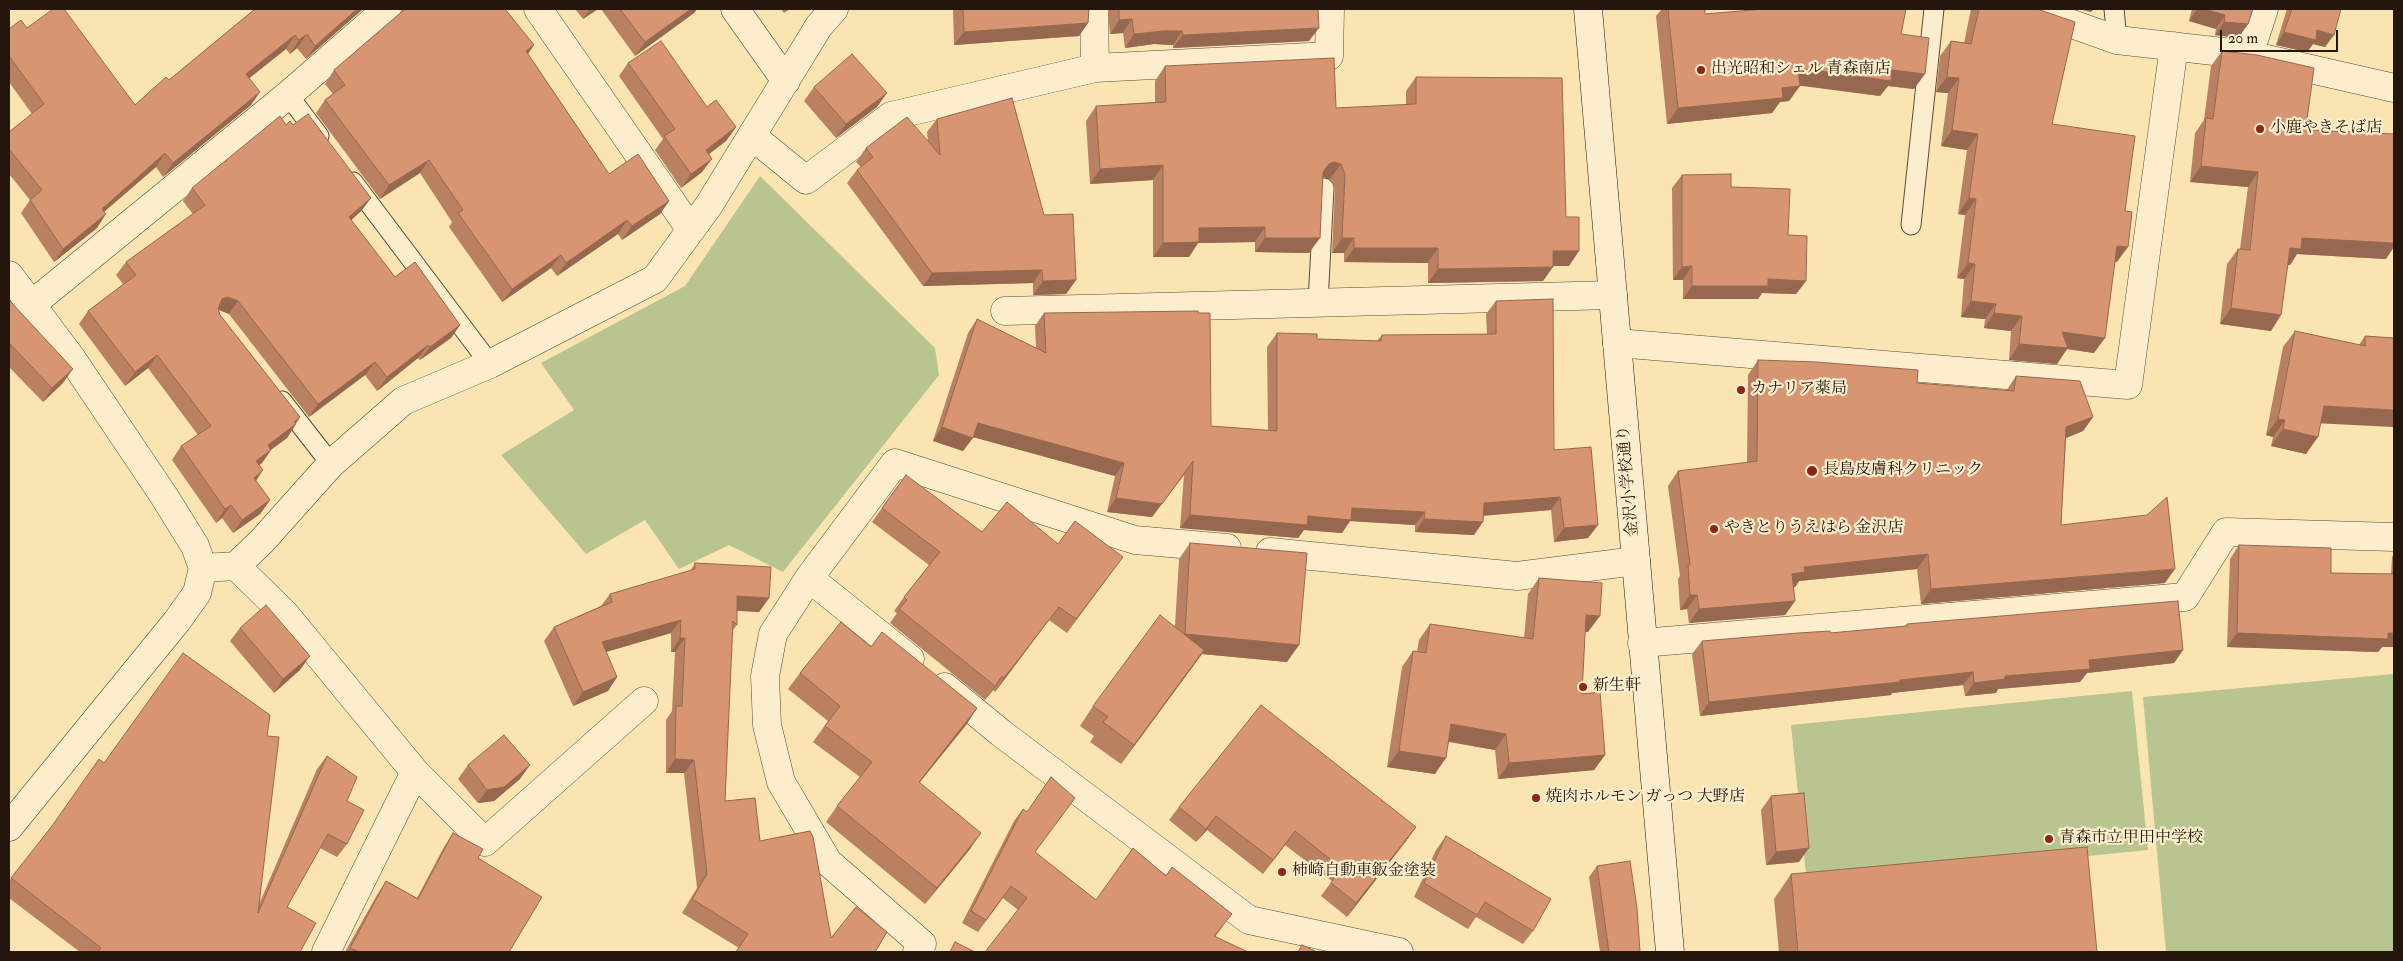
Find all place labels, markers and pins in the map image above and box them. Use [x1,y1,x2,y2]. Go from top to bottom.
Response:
place label: 出光昭和シェル 青森南店 [1711,60,1890,80]
marker: 出光昭和シェル 青森南店 [1695,64,1707,76]
place label: 小鹿やきそば店 [2270,119,2382,139]
marker: 小鹿やきそば店 [2254,123,2266,135]
place label: カナリア薬局 [1751,380,1847,400]
marker: カナリア薬局 [1735,384,1747,396]
place label: 長島皮膚科クリニック [1823,461,1983,481]
marker: 長島皮膚科クリニック [1805,464,1819,478]
place label: やきとりうえはら 金沢店 [1724,519,1903,539]
marker: やきとりうえはら 金沢店 [1708,523,1720,535]
place label: 新生軒 [1593,677,1641,697]
marker: 新生軒 [1577,681,1589,693]
place label: 焼肉ホルモン ガっつ 大野店 [1546,788,1745,808]
marker: 焼肉ホルモン ガっつ 大野店 [1530,792,1542,804]
place label: 青森市立甲田中学校 [2059,829,2203,849]
marker: 青森市立甲田中学校 [2043,833,2055,845]
place label: 柿崎自動車鈑金塗装 [1292,862,1436,882]
marker: 柿崎自動車鈑金塗装 [1276,866,1288,878]

